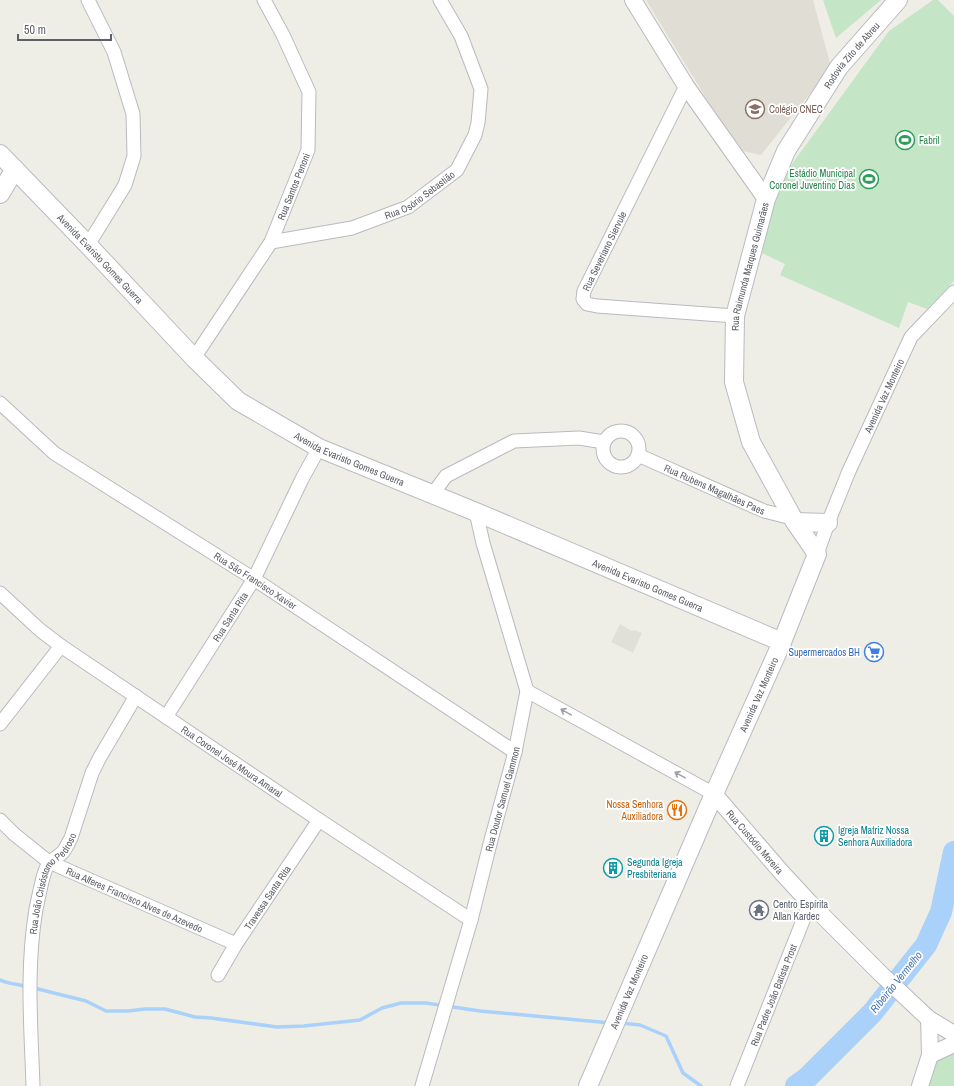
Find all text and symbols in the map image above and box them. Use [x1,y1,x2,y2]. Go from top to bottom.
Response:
scale bar [18,16,111,42]
street label: Rodovia Zito de Abreu [821,20,883,91]
text: 50 m [24,22,46,38]
school or university icon: Colégio CNEC [744,98,766,120]
place label: Colégio CNEC [769,103,823,116]
sports icon: Fabril [894,129,916,151]
place label: Fabril [919,134,940,147]
street label: Rua Santos Penoni [274,151,313,222]
place label: Estádio Municipal Coronel Juventino Dias [769,167,855,192]
street label: Rua Osório Sebastião [383,168,458,222]
sports icon: Estádio Municipal Coronel Juventino Dias [858,168,880,190]
street label: Rua Raimunda Marques Guimarães [729,201,772,331]
street label: Rua Severiano Siervule [580,209,630,293]
street label: Avenida Evaristo Gomes Guerra [54,211,146,307]
street label: Avenida Vaz Monteiro [861,356,907,436]
street label: Avenida Evaristo Gomes Guerra [291,429,407,489]
street label: Rua Rubens Magalhães Paes [662,461,767,518]
street label: Rua São Francisco Xavier [211,549,299,613]
street label: Avenida Evaristo Gomes Guerra [589,556,705,615]
street label: Rua Santa Rita [210,589,251,644]
supermarket icon: Supermercados BH [863,641,885,663]
place label: Supermercados BH [788,646,860,659]
street label: Avenida Vaz Monteiro [736,655,782,735]
one-way arrow [561,708,573,716]
street label: Rua Coronel José Moura Amaral [179,723,285,800]
street label: Rua Doutor Samuel Gammon [482,746,523,853]
one-way arrow [674,771,686,779]
place label: Nossa Senhora Auxiliadora [606,798,663,823]
restaurant icon: Nossa Senhora Auxiliadora [666,799,688,821]
street label: Rua Custódio Moreira [723,807,786,877]
place label: Igreja Matriz Nossa Senhora Auxiliadora [838,824,913,849]
building icon: Igreja Matriz Nossa Senhora Auxiliadora [813,825,835,847]
street label: Rua João Crisóstomo Pedroso [27,831,79,935]
place label: Segunda Igreja Presbiteriana [627,856,683,881]
building icon: Segunda Igreja Presbiteriana [602,857,624,879]
street label: Travessa Santa Rita [242,863,294,932]
street label: Rua Alferes Francisco Alves de Azevedo [64,864,205,936]
place label: Centro Espírita Allan Kardec [772,898,829,923]
temple icon: Centro Espírita Allan Kardec [748,899,770,921]
street label: Rua Padre João Batista Prost [748,942,800,1048]
water label: Ribeirão Vermelho [867,948,925,1016]
street label: Avenida Vaz Monteiro [607,952,651,1032]

